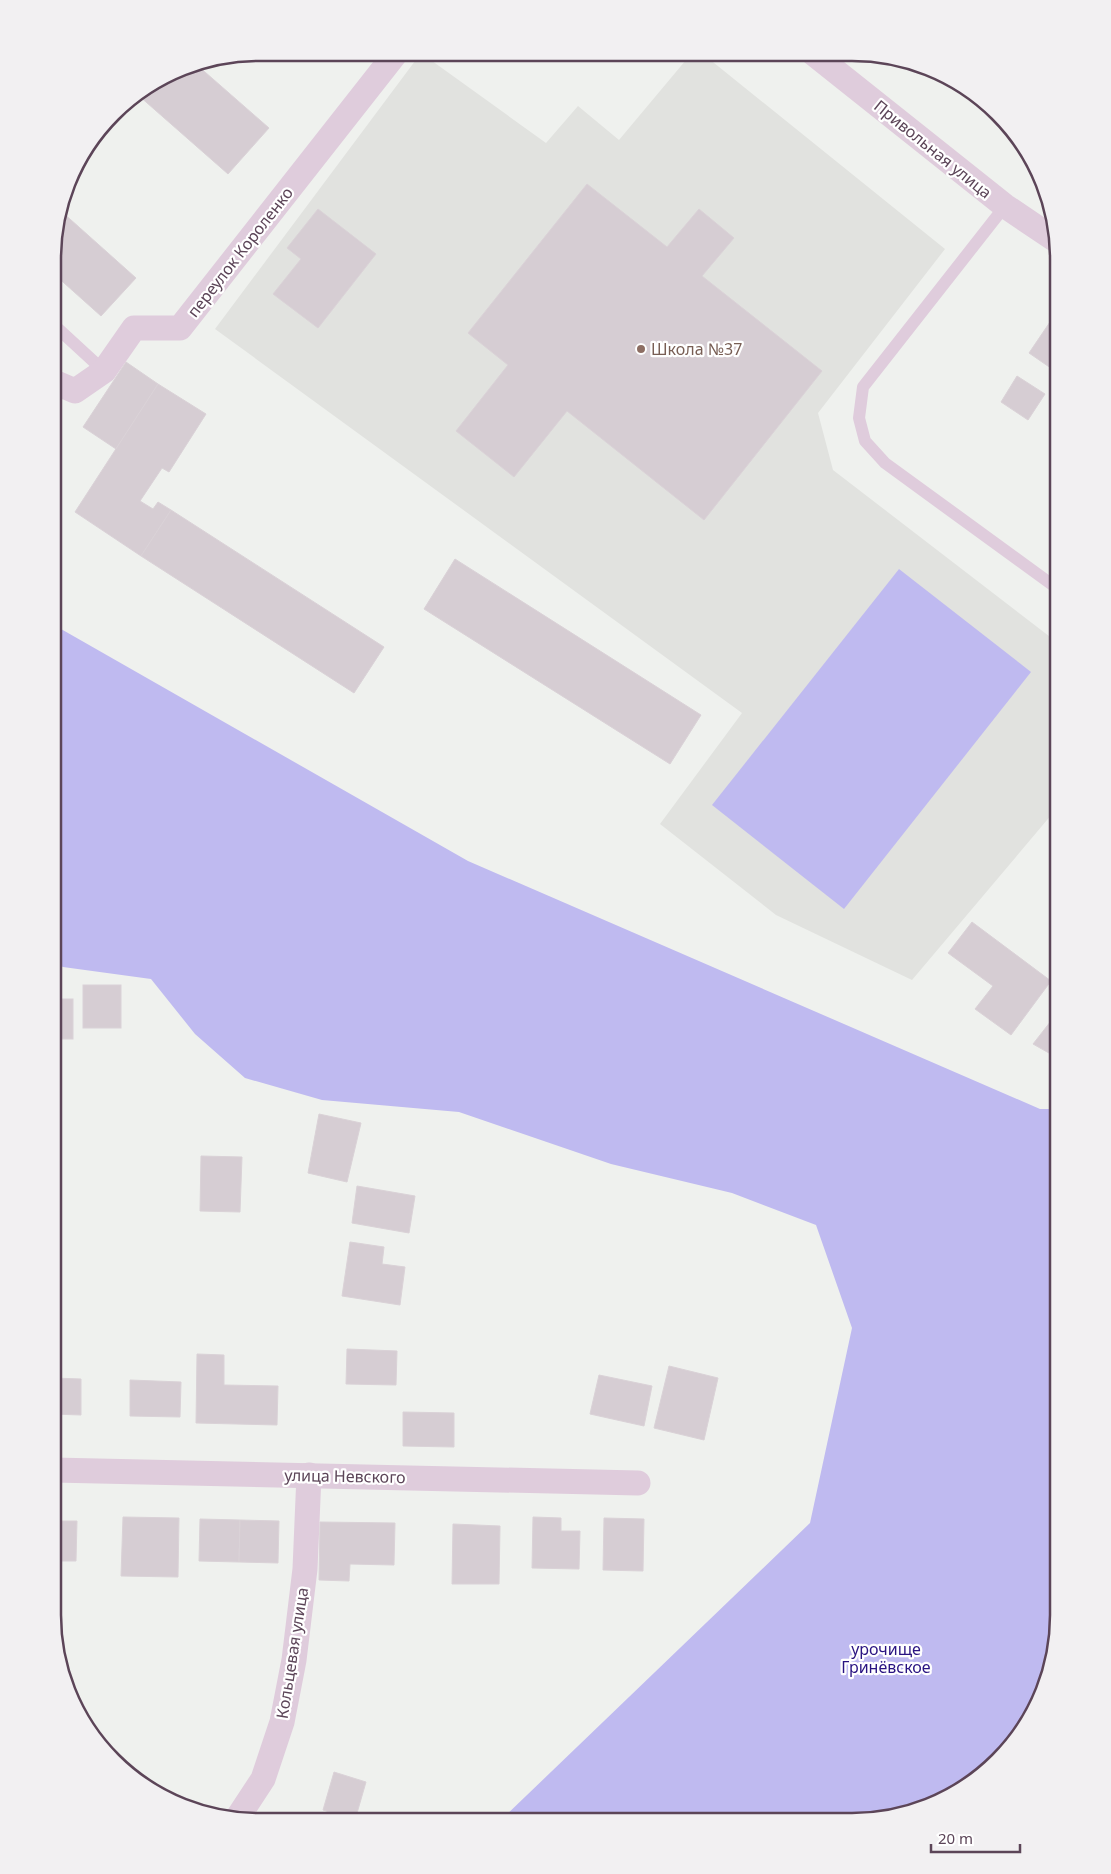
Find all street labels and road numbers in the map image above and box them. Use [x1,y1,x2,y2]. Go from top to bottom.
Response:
street label: Привольная улица [870,95,996,203]
street label: переулок Короленко [182,182,298,322]
street label: улица Невского [284,1464,406,1488]
street label: Кольцевая улица [271,1586,313,1720]

